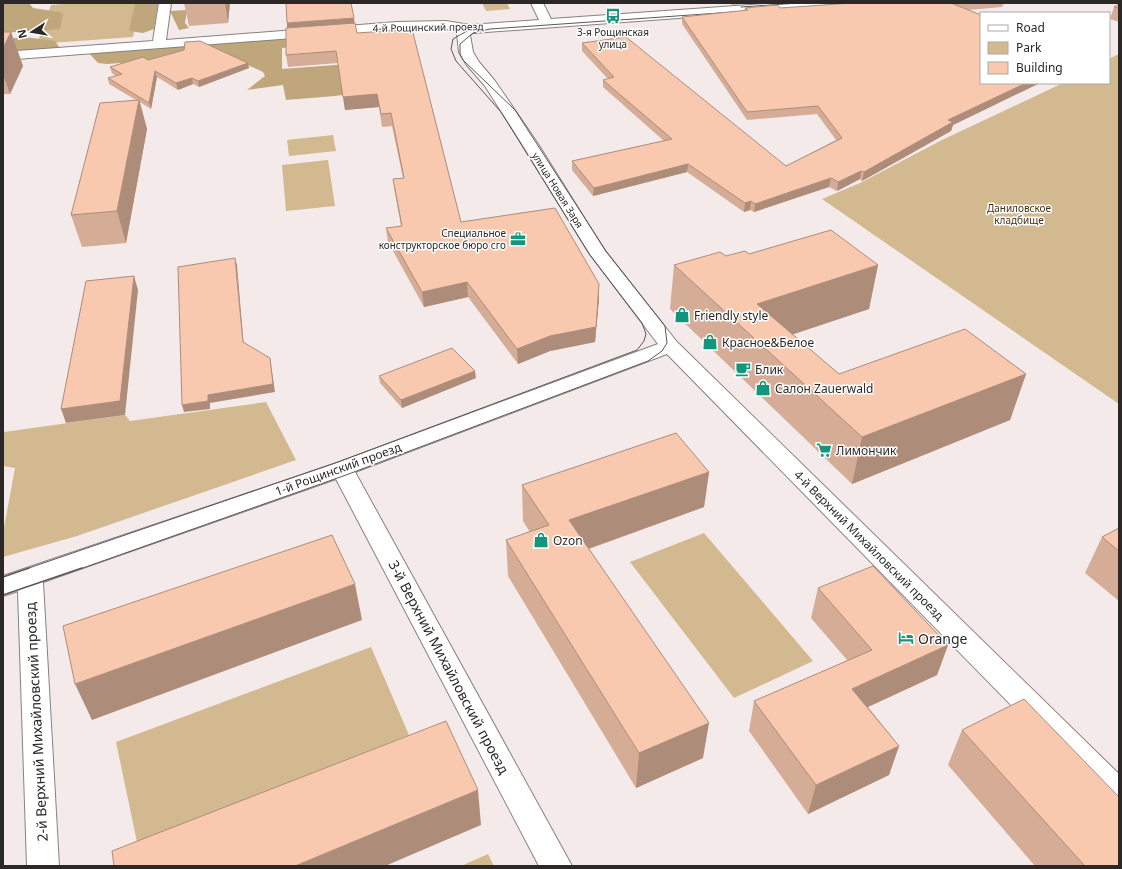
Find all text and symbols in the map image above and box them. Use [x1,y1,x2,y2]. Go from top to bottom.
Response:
bus stop icon: 3-я Рощинская улица [604,7,622,25]
north arrow [12,12,52,52]
legend [980,12,1110,84]
street label: 4-й Рощинский проезд [373,19,483,35]
text: Road [1016,19,1045,36]
place label: 3-я Рощинская улица [577,25,649,51]
text: N [13,28,30,40]
text: Park [1016,39,1042,56]
text: Building [1016,59,1063,76]
street label: улица Новая Заря [529,149,587,231]
park label: Даниловское кладбище [987,201,1052,227]
place label: Специальное конструкторское бюро сго [379,226,506,252]
office icon: Специальное конструкторское бюро сго [509,230,527,248]
shop icon: Friendly style [673,306,691,324]
place label: Friendly style [694,307,768,324]
shop icon: Красное&Белое [701,333,719,351]
place label: Красное&Белое [722,334,814,351]
cafe icon: Блик [734,360,752,378]
place label: Блик [755,361,784,378]
shop icon: Салон Zauerwald [754,379,772,397]
place label: Салон Zauerwald [775,380,873,397]
street label: 1-й Рощинский проезд [273,438,404,500]
supermarket icon: Лимончик [815,441,833,459]
place label: Лимончик [836,442,897,459]
street label: 4-й Верхний Михайловский проезд [790,466,948,624]
shop icon: Ozon [532,531,550,549]
place label: Ozon [553,532,583,549]
street label: 3-й Верхний Михайловский проезд [384,557,514,778]
street label: 2-й Верхний Михайловский проезд [20,601,52,842]
hotel icon: Orange [897,629,915,647]
place label: Orange [918,629,968,648]

